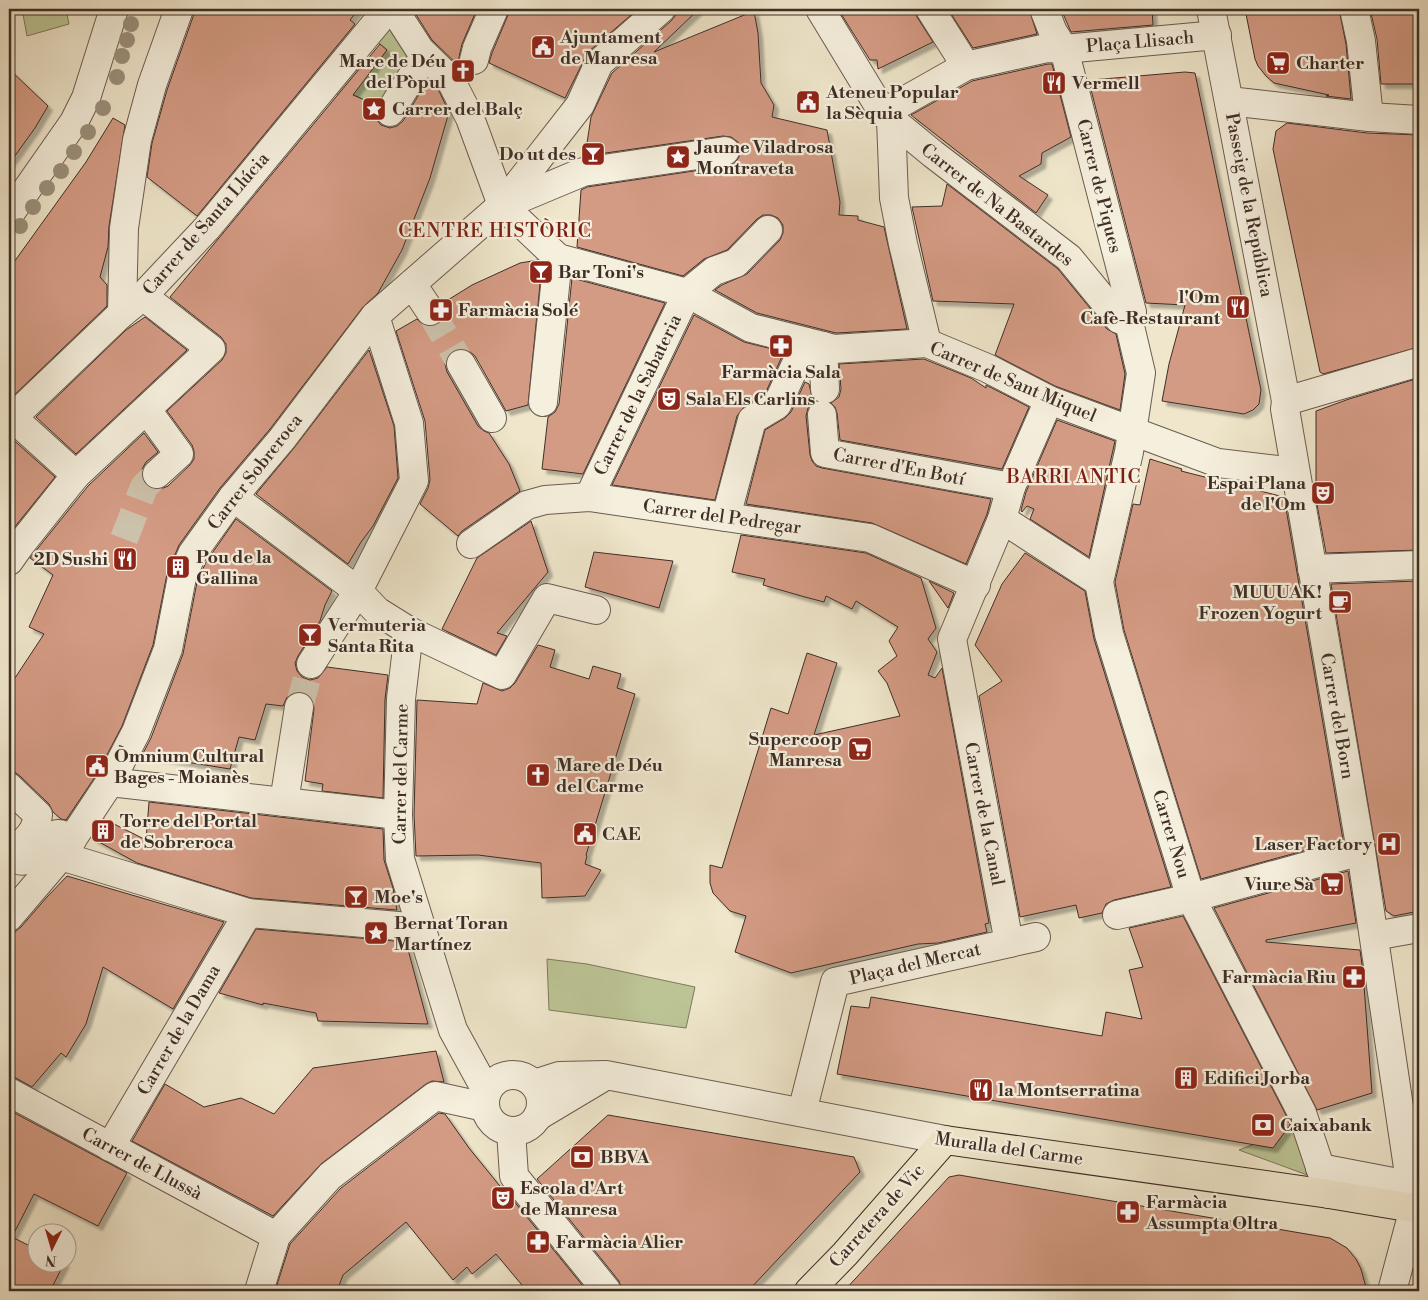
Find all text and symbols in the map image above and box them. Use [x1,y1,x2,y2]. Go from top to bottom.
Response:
place label: Ajuntament de Manresa [559,26,661,70]
street label: Plaça Llisach [1085,26,1195,58]
public building icon: Ajuntament de Manresa [530,34,556,60]
place label: Mare de Déu del Pòpul [339,50,446,94]
supermarket icon: Charter [1265,50,1291,76]
place label: Charter [1296,52,1364,75]
church icon: Mare de Déu del Pòpul [450,58,476,84]
restaurant icon: Vermell [1041,70,1067,96]
place label: Vermell [1071,72,1140,95]
place label: Ateneu Popular la Sèquia [825,81,959,125]
public building icon: Ateneu Popular la Sèquia [795,89,821,115]
place icon: Carrer del Balç [361,96,387,122]
place label: Carrer del Balç [392,98,523,121]
street label: Passeig de la República [1220,111,1278,300]
street label: Carrer de Piques [1071,117,1127,256]
place label: Jaume Viladrosa Montraveta [693,136,834,180]
street label: Carrer de Na Bastardes [916,138,1078,272]
bar icon: Do ut des [580,141,606,167]
place label: Do ut des [499,143,576,166]
place icon: Jaume Viladrosa Montraveta [665,144,691,170]
street label: Carrer de Santa Llúcia [138,147,275,300]
district label: CENTRE HISTÒRIC [398,218,592,243]
bar icon: Bar Toni's [528,259,554,285]
place label: Bar Toni's [558,261,644,284]
place label: l'Om Cafè-Restaurant [1080,286,1221,330]
restaurant icon: l'Om Cafè-Restaurant [1225,294,1251,320]
pharmacy icon: Farmàcia Solé [428,297,454,323]
place label: Farmàcia Solé [458,299,579,322]
street label: Carrer de la Sabateria [589,310,687,479]
pharmacy icon: Farmàcia Sala [768,333,794,359]
street label: Carrer de Sant Miquel [926,336,1100,428]
place label: Farmàcia Sala [721,361,841,384]
theatre icon: Sala Els Carlins [656,386,682,412]
place label: Sala Els Carlins [686,388,816,411]
street label: Carrer Sobreroca [202,409,308,535]
street label: Carrer d'En Botí [831,443,968,491]
district label: BARRI ANTIC [1005,465,1142,489]
place label: Espai Plana de l'Om [1207,472,1307,516]
theatre icon: Espai Plana de l'Om [1310,480,1336,506]
street label: Carrer del Pedregar [641,495,803,540]
restaurant icon: 2D Sushi [112,546,138,572]
place label: Pou de la Gallina [196,546,272,590]
place label: 2D Sushi [34,548,108,571]
building icon: Pou de la Gallina [165,554,191,580]
place label: MUUUAK! Frozen Yogurt [1199,581,1323,625]
cafe icon: MUUUAK! Frozen Yogurt [1327,589,1353,615]
place label: Vermuteria Santa Rita [327,614,426,658]
bar icon: Vermuteria Santa Rita [297,622,323,648]
street label: Carrer del Born [1315,651,1359,781]
street label: Carrer del Carme [388,703,414,845]
place label: Supercoop Manresa [749,728,842,772]
supermarket icon: Supercoop Manresa [847,736,873,762]
street label: Carrer de la Canal [959,740,1009,888]
place label: Òmnium Cultural Bages - Moianès [114,745,264,789]
public building icon: Òmnium Cultural Bages - Moianès [84,753,110,779]
place label: Mare de Déu del Carme [556,754,663,798]
church icon: Mare de Déu del Carme [525,762,551,788]
street label: Carrer Nou [1147,787,1196,882]
place label: Torre del Portal de Sobreroca [120,810,257,854]
building icon: Torre del Portal de Sobreroca [90,818,116,844]
public building icon: CAE [572,821,598,847]
place label: CAE [602,823,641,846]
hospital icon: Laser Factory [1376,831,1402,857]
place label: Laser Factory [1255,833,1373,856]
supermarket icon: Viure Sà [1319,871,1345,897]
place label: Viure Sà [1243,873,1314,896]
bar icon: Moe's [343,884,369,910]
place label: Moe's [374,886,423,909]
place label: Bernat Toran Martínez [394,912,508,956]
place icon: Bernat Toran Martínez [363,920,389,946]
street label: Plaça del Mercat [847,938,984,990]
street label: Carrer de la Dama [132,960,226,1099]
pharmacy icon: Farmàcia Riu [1341,964,1367,990]
place label: Farmàcia Riu [1222,966,1336,989]
building icon: Edifici Jorba [1173,1065,1199,1091]
place label: Edifici Jorba [1204,1067,1310,1090]
restaurant icon: la Montserratina [968,1077,994,1103]
place label: la Montserratina [998,1079,1140,1102]
bank icon: Caixabank [1250,1112,1276,1138]
place label: Caixabank [1280,1114,1373,1137]
street label: Carrer de Llussà [78,1123,207,1206]
street label: Muralla del Carme [933,1127,1085,1171]
bank icon: BBVA [569,1144,595,1170]
place label: BBVA [600,1146,650,1169]
street label: Carretera de Vic [824,1159,930,1273]
place label: Escola d'Art de Manresa [520,1177,624,1221]
theatre icon: Escola d'Art de Manresa [490,1185,516,1211]
place label: Farmàcia Assumpta Oltra [1145,1191,1278,1235]
pharmacy icon: Farmàcia Assumpta Oltra [1115,1199,1141,1225]
north arrow [28,1222,78,1272]
pharmacy icon: Farmàcia Alier [525,1229,551,1255]
place label: Farmàcia Alier [556,1231,683,1254]
text: N [45,1251,57,1269]

